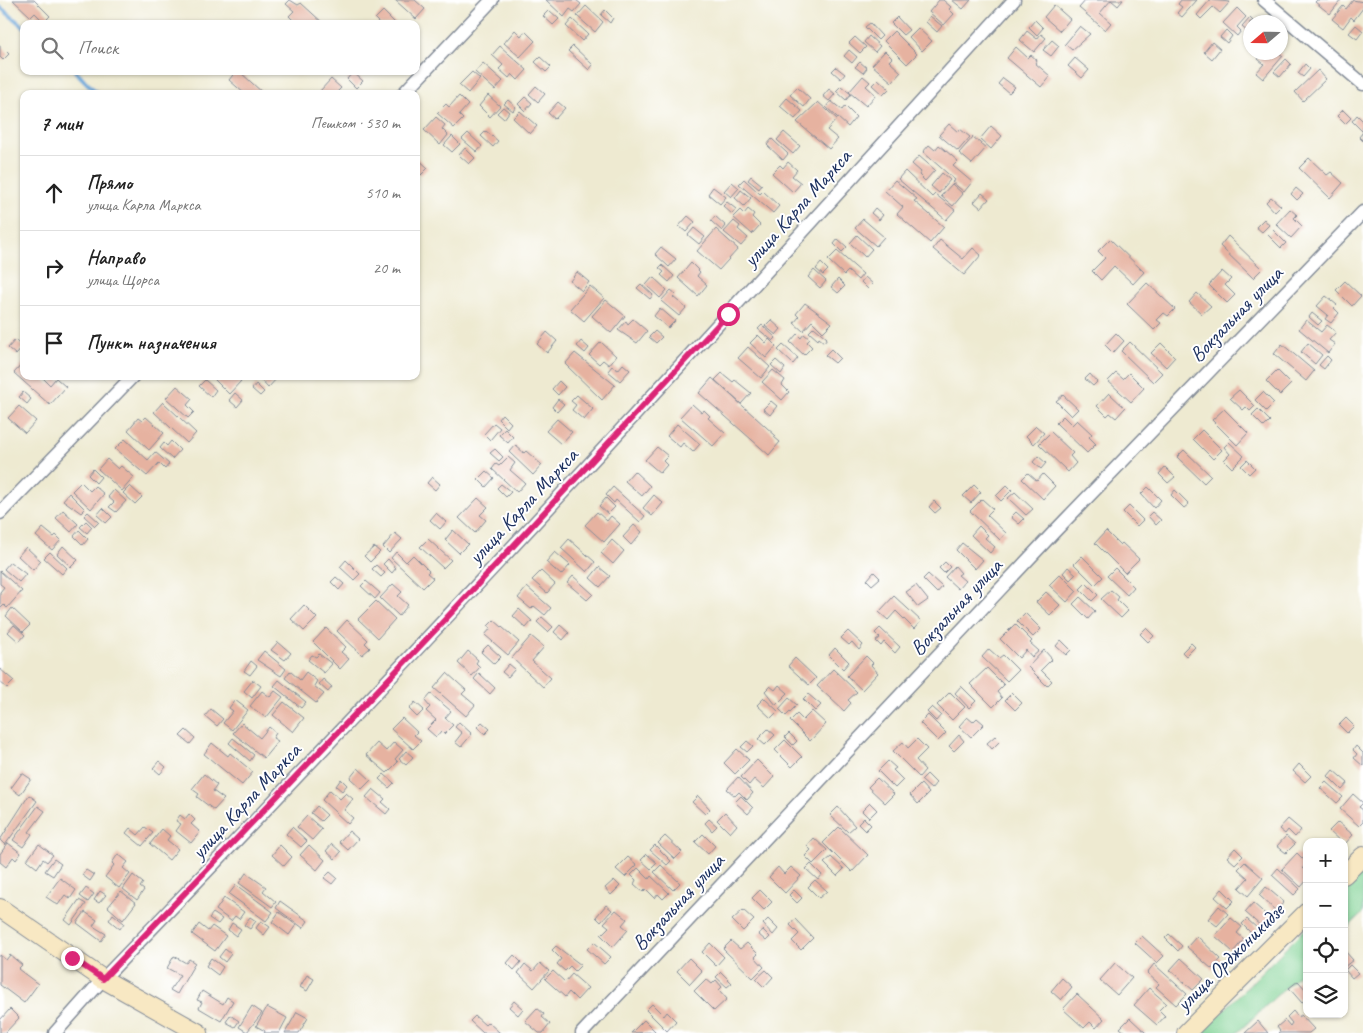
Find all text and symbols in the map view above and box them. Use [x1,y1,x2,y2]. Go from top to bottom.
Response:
north arrow [1243,15,1288,60]
search box [20,20,420,75]
icon: search [38,34,66,62]
text: Поиск [78,36,118,60]
text: 7 мин [40,110,83,136]
text: Пешком · 530 m [311,113,400,133]
street label: улица Карла Маркса [736,143,858,274]
text: Прямо [87,171,132,195]
icon: ahead [40,179,68,207]
text: 510 m [366,183,400,203]
text: улица Карла Маркса [87,195,201,215]
text: Направо [87,246,145,270]
icon: right [40,254,68,282]
text: 20 m [373,258,400,278]
street label: Вокзальная улица [1184,259,1289,367]
text: улица Щорса [87,270,159,290]
route start [717,303,740,326]
icon: arrive [40,329,68,357]
text: Пункт назначения [87,331,216,355]
street label: улица Карла Маркса [461,441,585,571]
street label: Вокзальная улица [904,552,1009,661]
street label: улица Карла Маркса [184,736,308,866]
map controls [1303,838,1348,1018]
button: + [1303,838,1348,883]
street label: Вокзальная улица [626,847,731,956]
button: − [1303,883,1348,928]
street label: улица Орджоникидзе [1169,896,1291,1018]
button: locate [1303,928,1348,973]
route end [61,947,84,970]
button: layers [1303,973,1348,1018]

